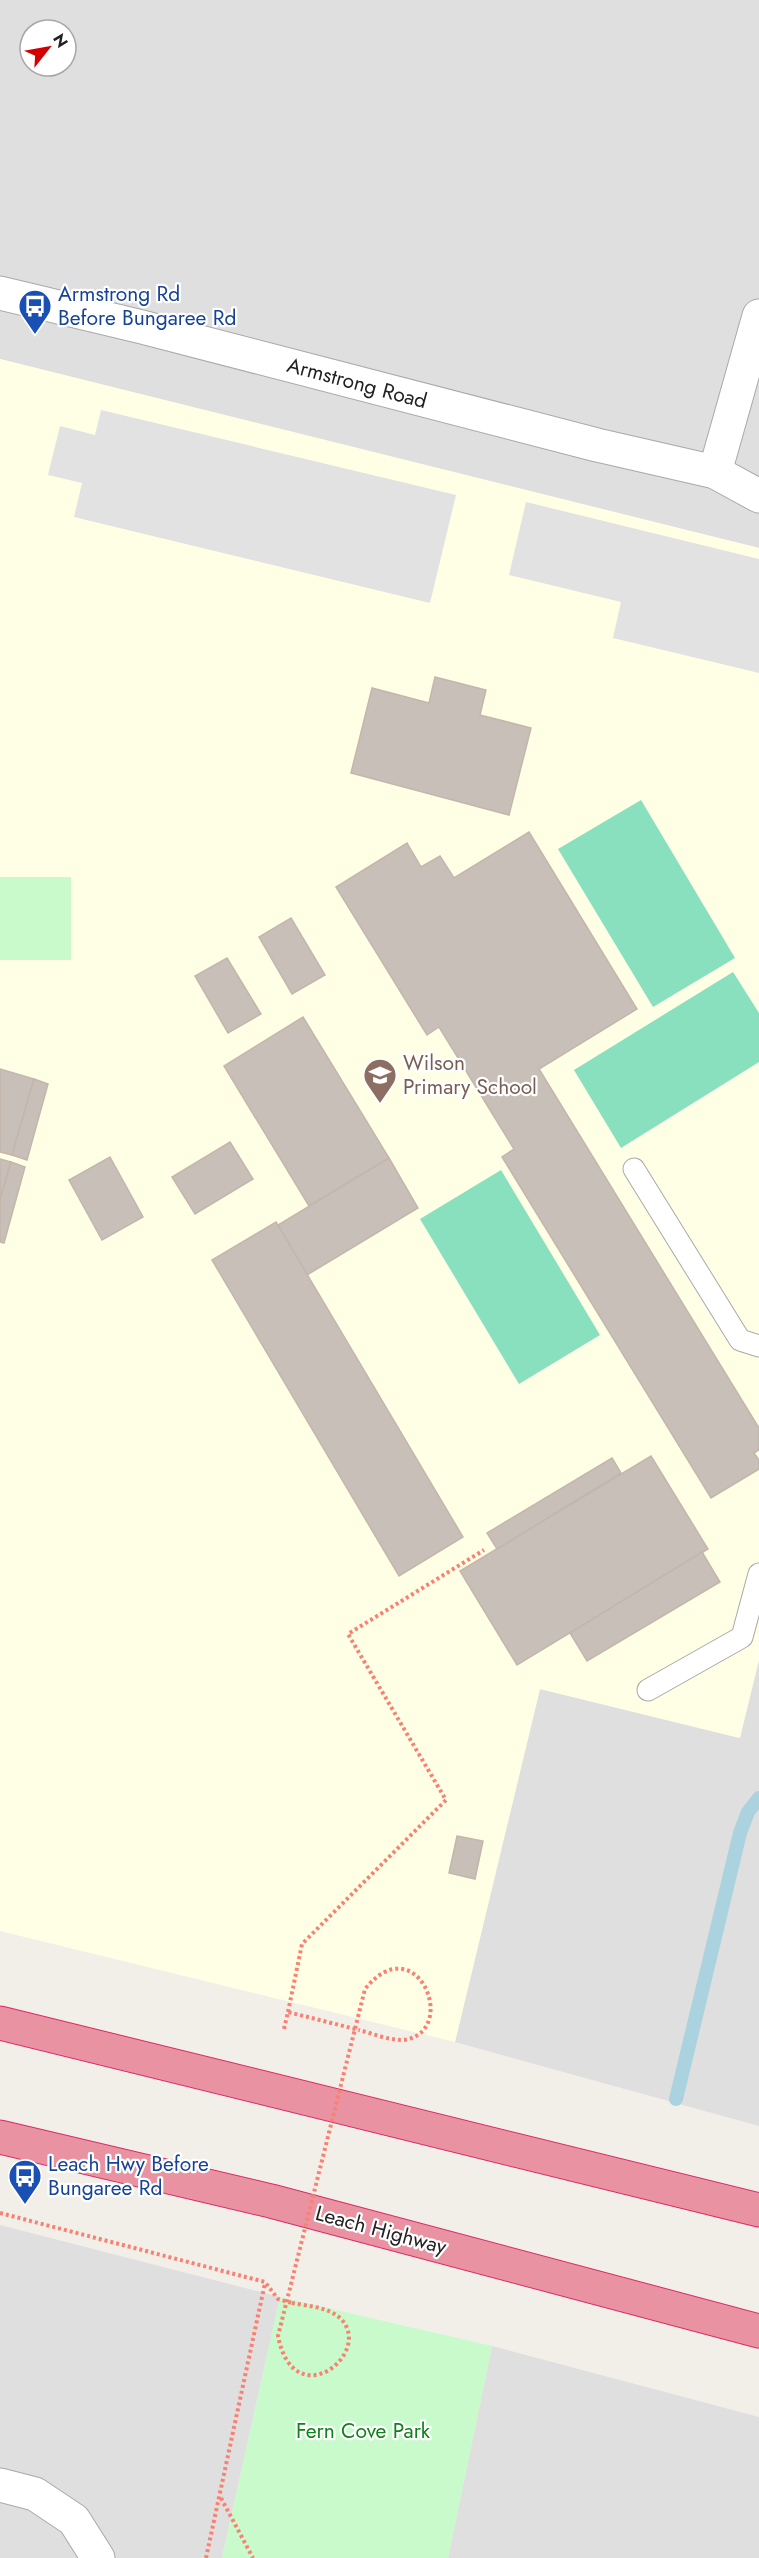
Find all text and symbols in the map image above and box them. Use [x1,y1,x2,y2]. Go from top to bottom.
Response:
north arrow [18,18,78,78]
text: N [47,29,74,52]
place label: Armstrong Rd Before Bungaree Rd [58,279,236,333]
bus stop icon: Armstrong Rd Before Bungaree Rd [17,288,53,335]
street label: Armstrong Road [284,350,430,416]
place label: Wilson Primary School [403,1048,537,1102]
school or university icon: Wilson Primary School [362,1057,398,1104]
place label: Leach Hwy Before Bungaree Rd [48,2149,209,2203]
bus stop icon: Leach Hwy Before Bungaree Rd [7,2158,43,2205]
street label: Leach Highway [312,2198,451,2262]
park label: Fern Cove Park [296,2416,431,2446]

